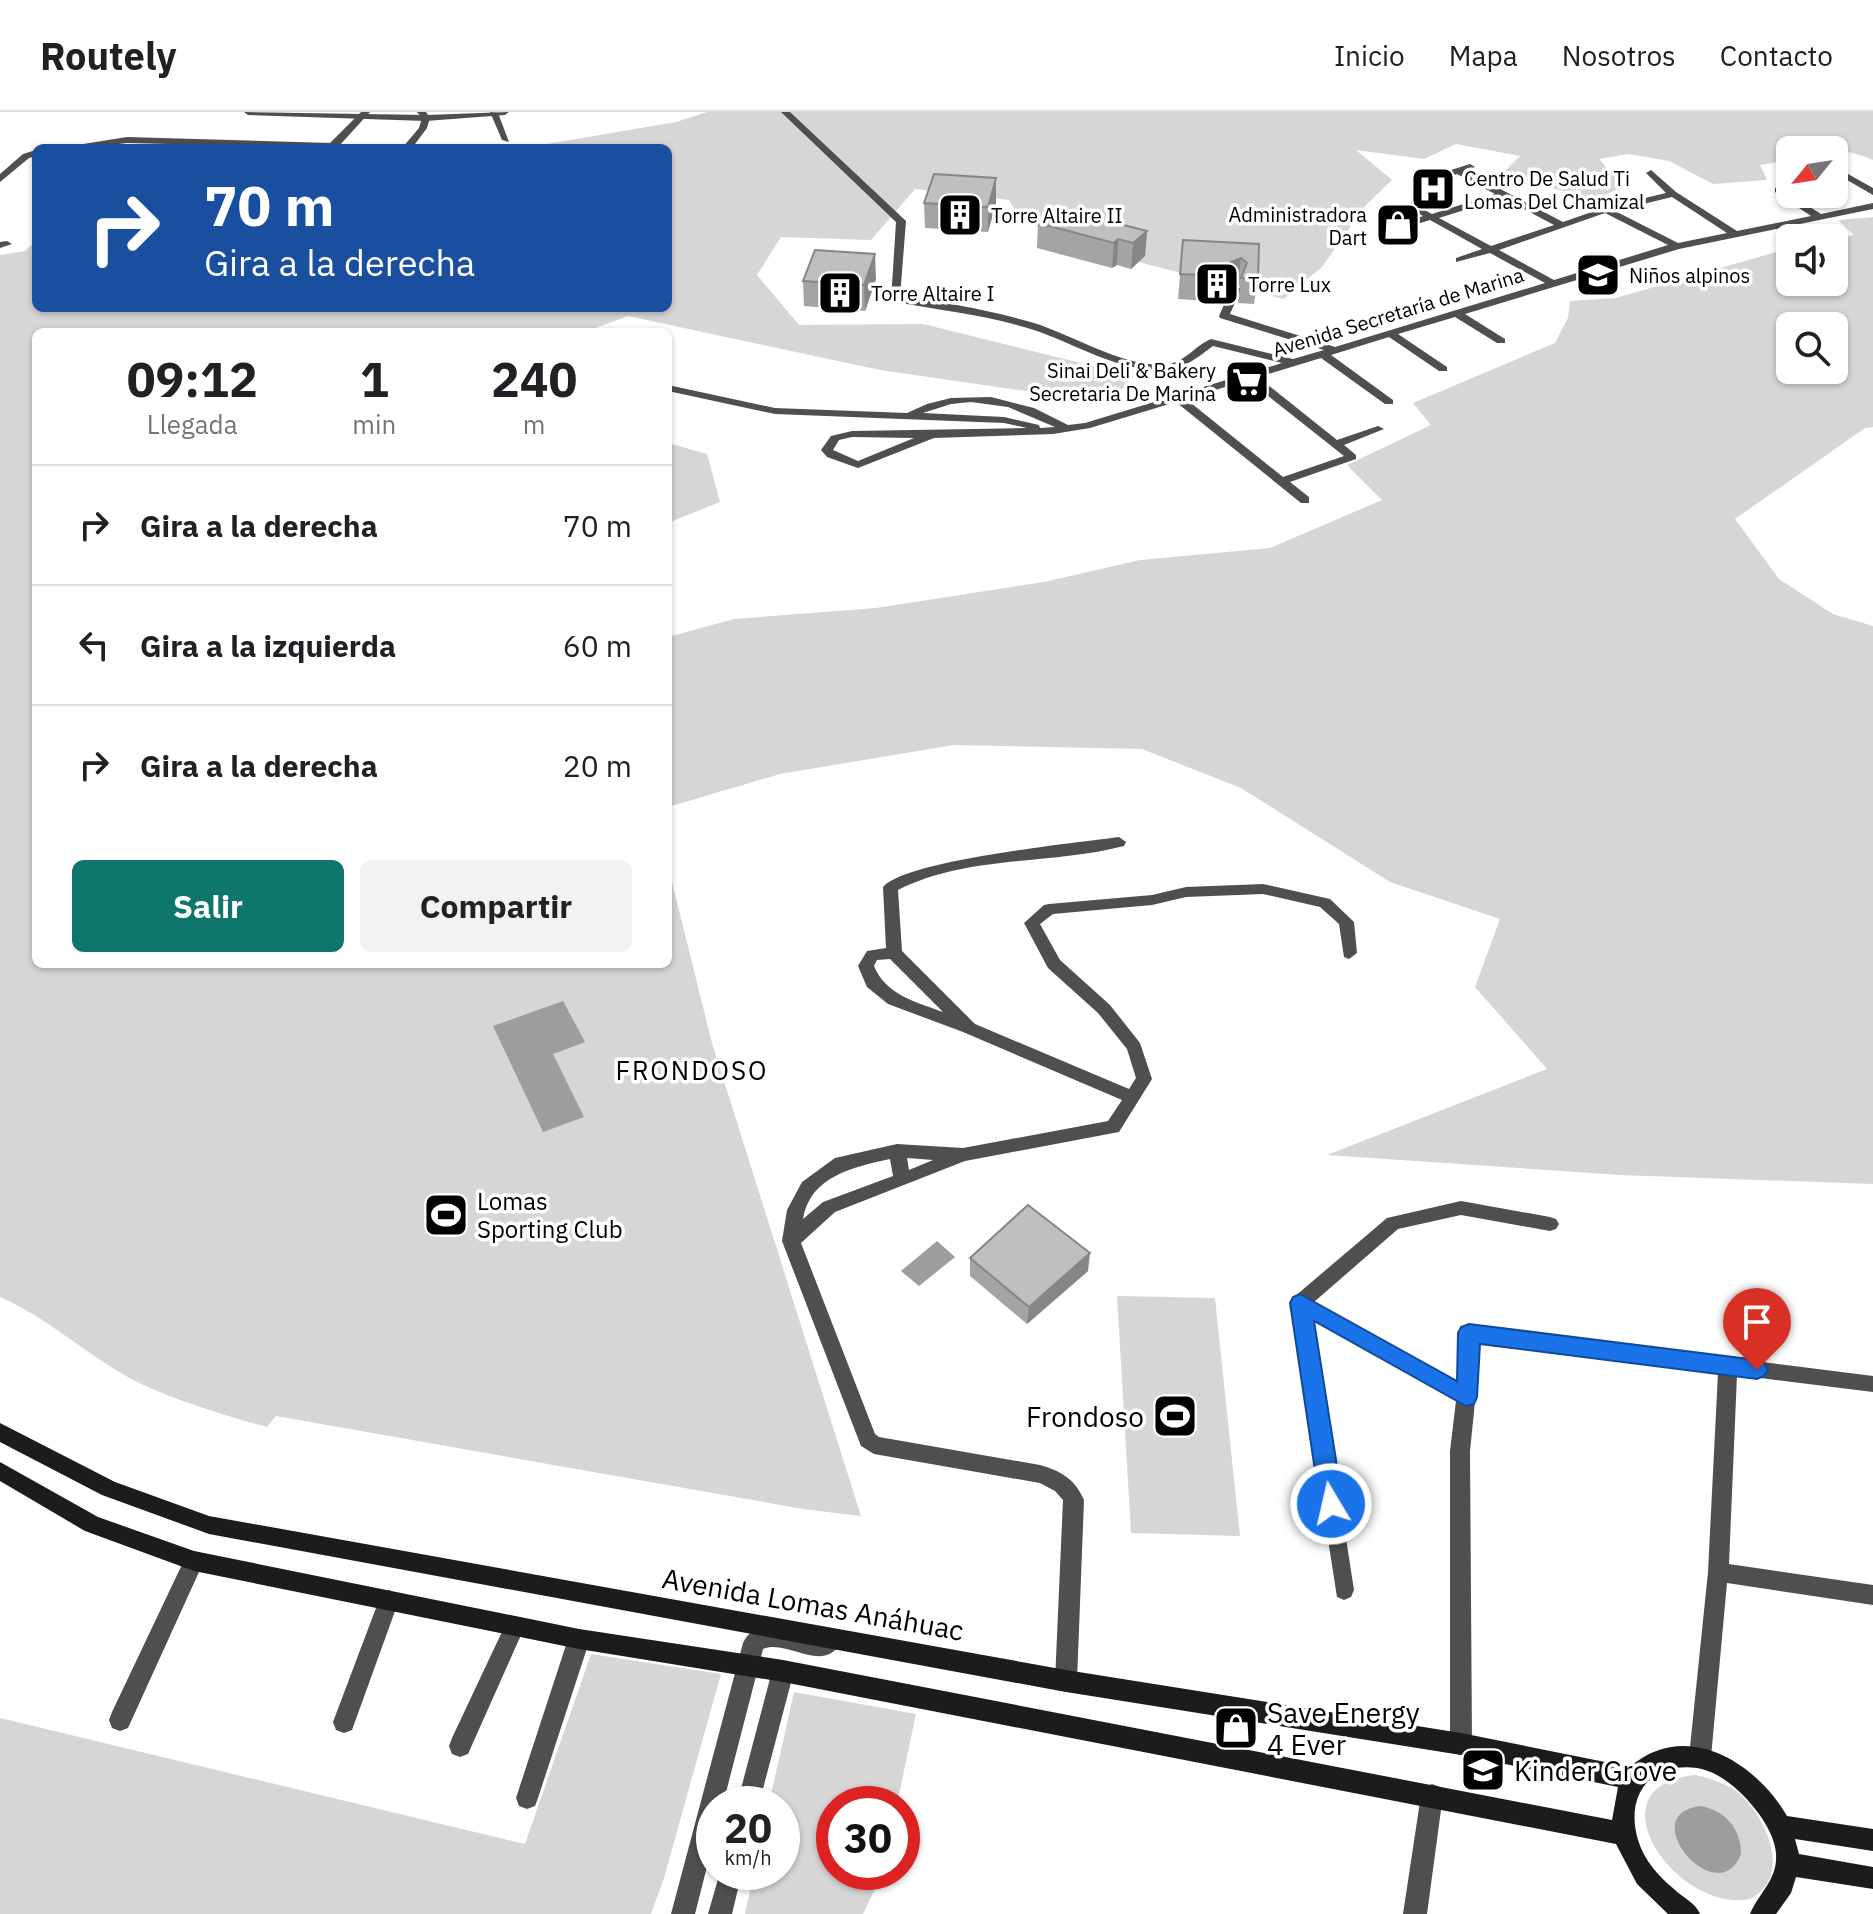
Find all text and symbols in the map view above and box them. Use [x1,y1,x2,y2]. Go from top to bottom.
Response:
text: Routely [40,31,176,80]
text: Inicio [1334,37,1405,74]
text: Mapa [1449,37,1518,74]
text: Nosotros [1562,37,1676,74]
text: Contacto [1720,37,1833,74]
north arrow [1776,136,1848,208]
map controls [1776,136,1848,384]
hospital icon: Centro De Salud Ti Lomas Del Chamizal [1409,165,1457,213]
place label: Centro De Salud Ti Lomas Del Chamizal [1464,165,1645,215]
text: 70 m [204,169,334,241]
icon: right [72,176,176,280]
building icon: Torre Altaire II [936,191,984,239]
place label: Administradora Dart [1228,201,1367,251]
shop icon: Administradora Dart [1374,201,1422,249]
place label: Torre Altaire II [991,202,1122,229]
button: sound [1776,224,1848,296]
text: Gira a la derecha [204,239,475,286]
school or university icon: Niños alpinos [1574,251,1622,299]
building icon: Torre Lux [1193,260,1241,308]
street label: Avenida Secretaría de Marina [1269,261,1527,363]
place label: Niños alpinos [1629,262,1750,289]
building icon: Torre Altaire I [816,269,864,317]
place label: Torre Lux [1248,271,1331,298]
place label: Torre Altaire I [871,280,994,307]
button: search [1776,312,1848,384]
text: 09:12 [127,348,258,410]
text: 1 [360,348,389,410]
text: 240 [491,348,577,410]
place label: Sinai Deli & Bakery Secretaria De Marina [1029,357,1216,407]
supermarket icon: Sinai Deli & Bakery Secretaria De Marina [1223,358,1271,406]
text: Llegada [147,407,238,441]
text: min [352,407,396,441]
text: m [523,407,545,441]
icon: right [72,503,116,547]
text: Gira a la derecha [140,506,378,545]
text: 70 m [563,506,632,545]
icon: left [72,623,116,667]
text: Gira a la izquierda [140,626,396,665]
text: 60 m [563,626,632,665]
icon: right [72,743,116,787]
text: Gira a la derecha [140,746,378,785]
text: 20 m [563,746,632,785]
button: Salir [72,860,344,952]
button: Compartir [360,860,632,952]
district label: FRONDOSO [615,1053,769,1087]
place label: Lomas Sporting Club [477,1185,623,1245]
sports icon: Lomas Sporting Club [422,1191,470,1239]
pin [1723,1288,1791,1370]
icon: arrive [1735,1300,1779,1344]
sports icon: Frondoso [1151,1392,1199,1440]
place label: Frondoso [1026,1398,1144,1435]
position arrow [1289,1462,1373,1546]
street label: Avenida Lomas Anáhuac [659,1559,967,1649]
place label: Save Energy 4 Ever [1267,1694,1420,1763]
shop icon: Save Energy 4 Ever [1212,1704,1260,1752]
school or university icon: Kinder Grove [1459,1746,1507,1794]
place label: Kinder Grove [1514,1752,1677,1789]
speed limit sign: 30 [816,1786,920,1890]
text: 20 [724,1802,772,1854]
text: km/h [724,1844,772,1871]

